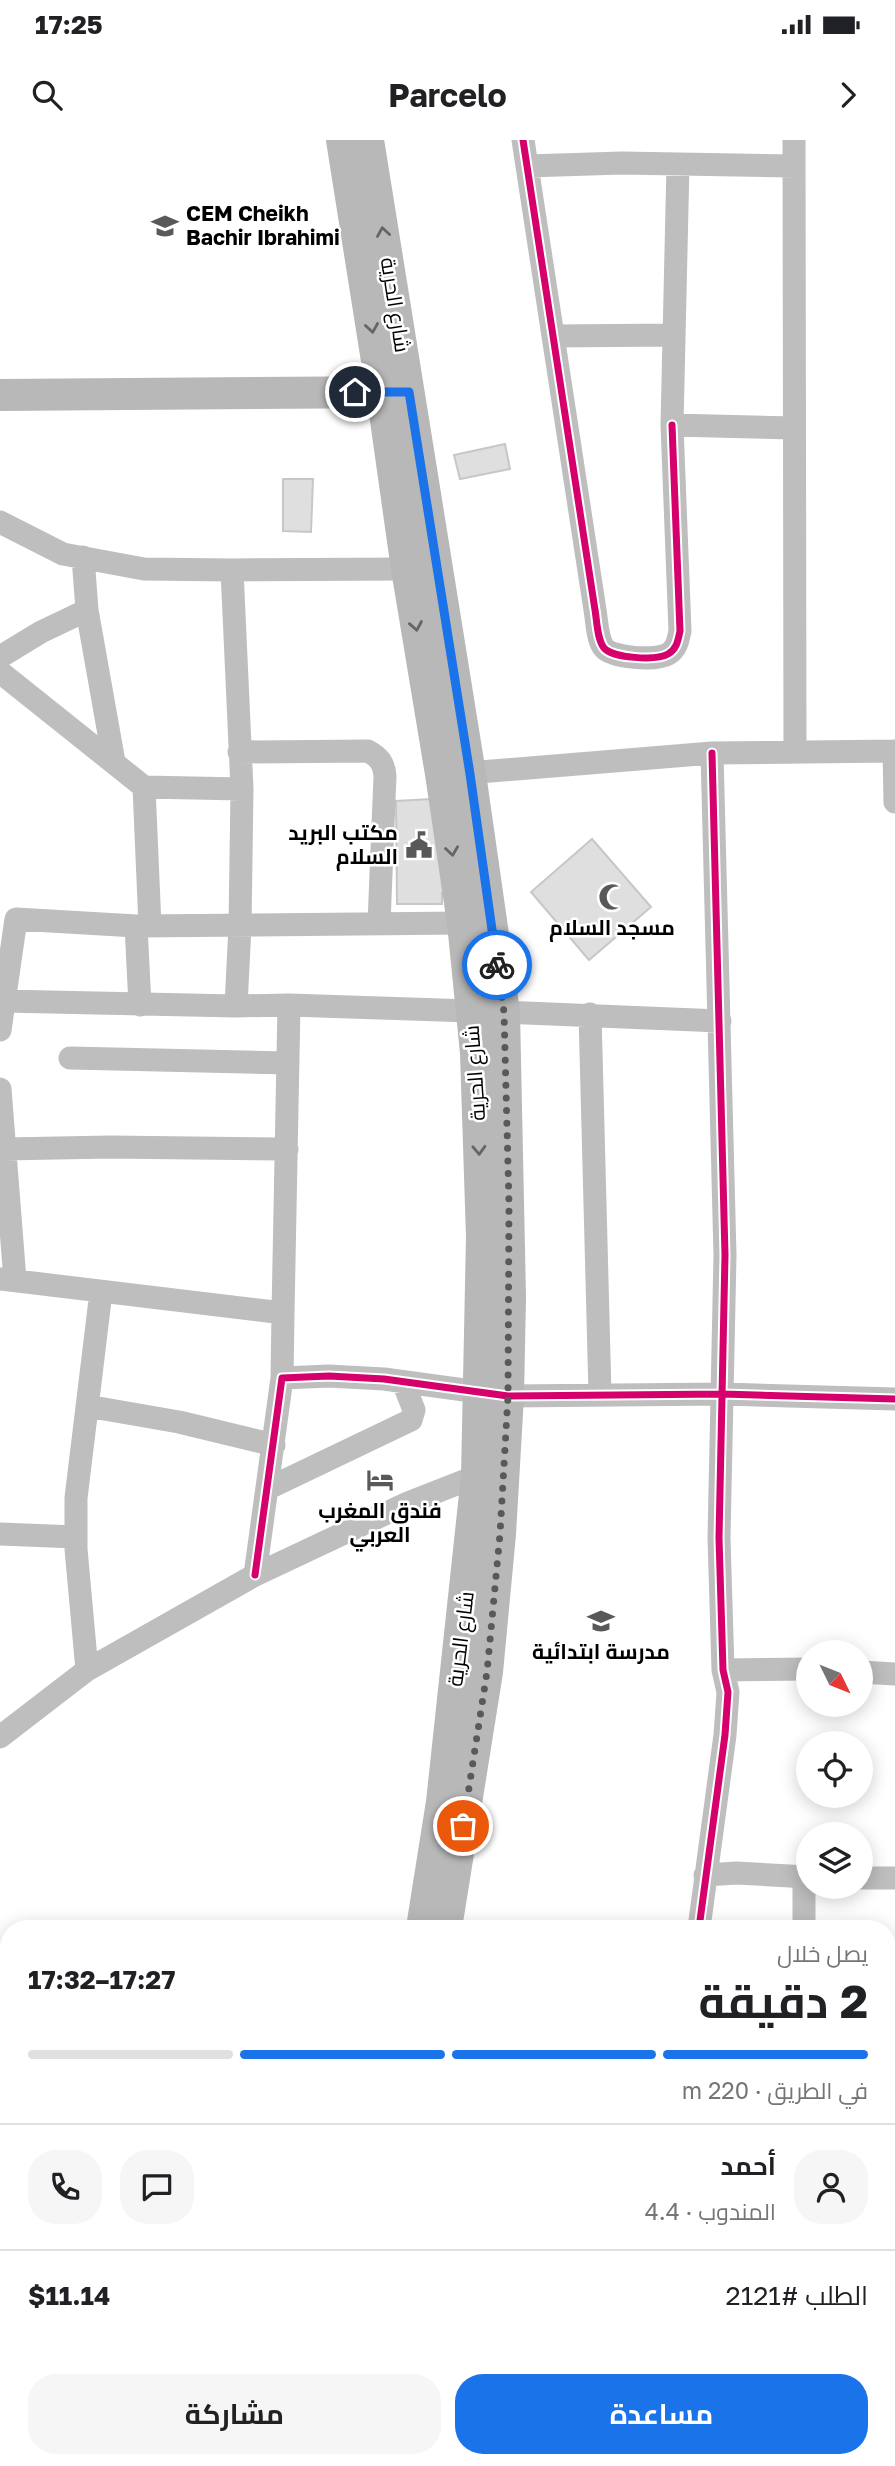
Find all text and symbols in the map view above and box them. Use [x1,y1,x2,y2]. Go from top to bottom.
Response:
text: 17:25 [35,9,103,40]
icon: search [28,76,66,114]
text: Parcelo [388,76,507,114]
icon: forward [829,76,867,114]
place label: CEM Cheikh Bachir Ibrahimi [186,200,340,250]
school or university icon: CEM Cheikh Bachir Ibrahimi [150,211,180,241]
one-way arrow [376,226,391,238]
street label: شارع الحرية [374,256,416,354]
one-way arrow [364,322,379,334]
pin [325,362,385,422]
icon: home [336,373,374,411]
one-way arrow [408,620,423,632]
place label: مكتب البريد السلام [288,819,398,871]
public building icon: مكتب البريد السلام [404,830,434,860]
one-way arrow [445,845,460,856]
mosque icon: مسجد السلام [597,882,627,912]
place label: مسجد السلام [549,914,675,942]
courier [462,930,532,1000]
icon: bike [478,946,516,984]
street label: شارع الحرية [458,1024,492,1122]
one-way arrow [472,1145,487,1156]
hotel icon: فندق المغرب العربي [365,1465,395,1495]
place label: فندق المغرب العربي [318,1497,442,1552]
street label: شارع الحرية [441,1590,481,1688]
school or university icon: مدرسة ابتدائية [586,1606,616,1636]
place label: مدرسة ابتدائية [532,1638,670,1664]
north arrow [796,1640,873,1717]
map controls [796,1640,873,1899]
button: locate [796,1731,873,1808]
pin [433,1796,493,1856]
icon: bag [444,1807,482,1845]
button: layers [796,1822,873,1899]
text: يصل خلال [777,1939,868,1967]
text: 17:27–17:32 [28,1964,175,1995]
text: 2 دقيقة [698,1973,868,2028]
text: في الطريق · 220 m [682,2076,868,2104]
button: phone [28,2150,102,2224]
button: chat [120,2150,194,2224]
text: أحمد [720,2150,776,2181]
button: person [794,2150,868,2224]
text: المندوب · 4.4 [645,2197,776,2225]
text: $11.14 [28,2280,110,2311]
text: الطلب #2121 [726,2280,868,2311]
button: مشاركة [28,2374,441,2454]
button: مساعدة [455,2374,868,2454]

